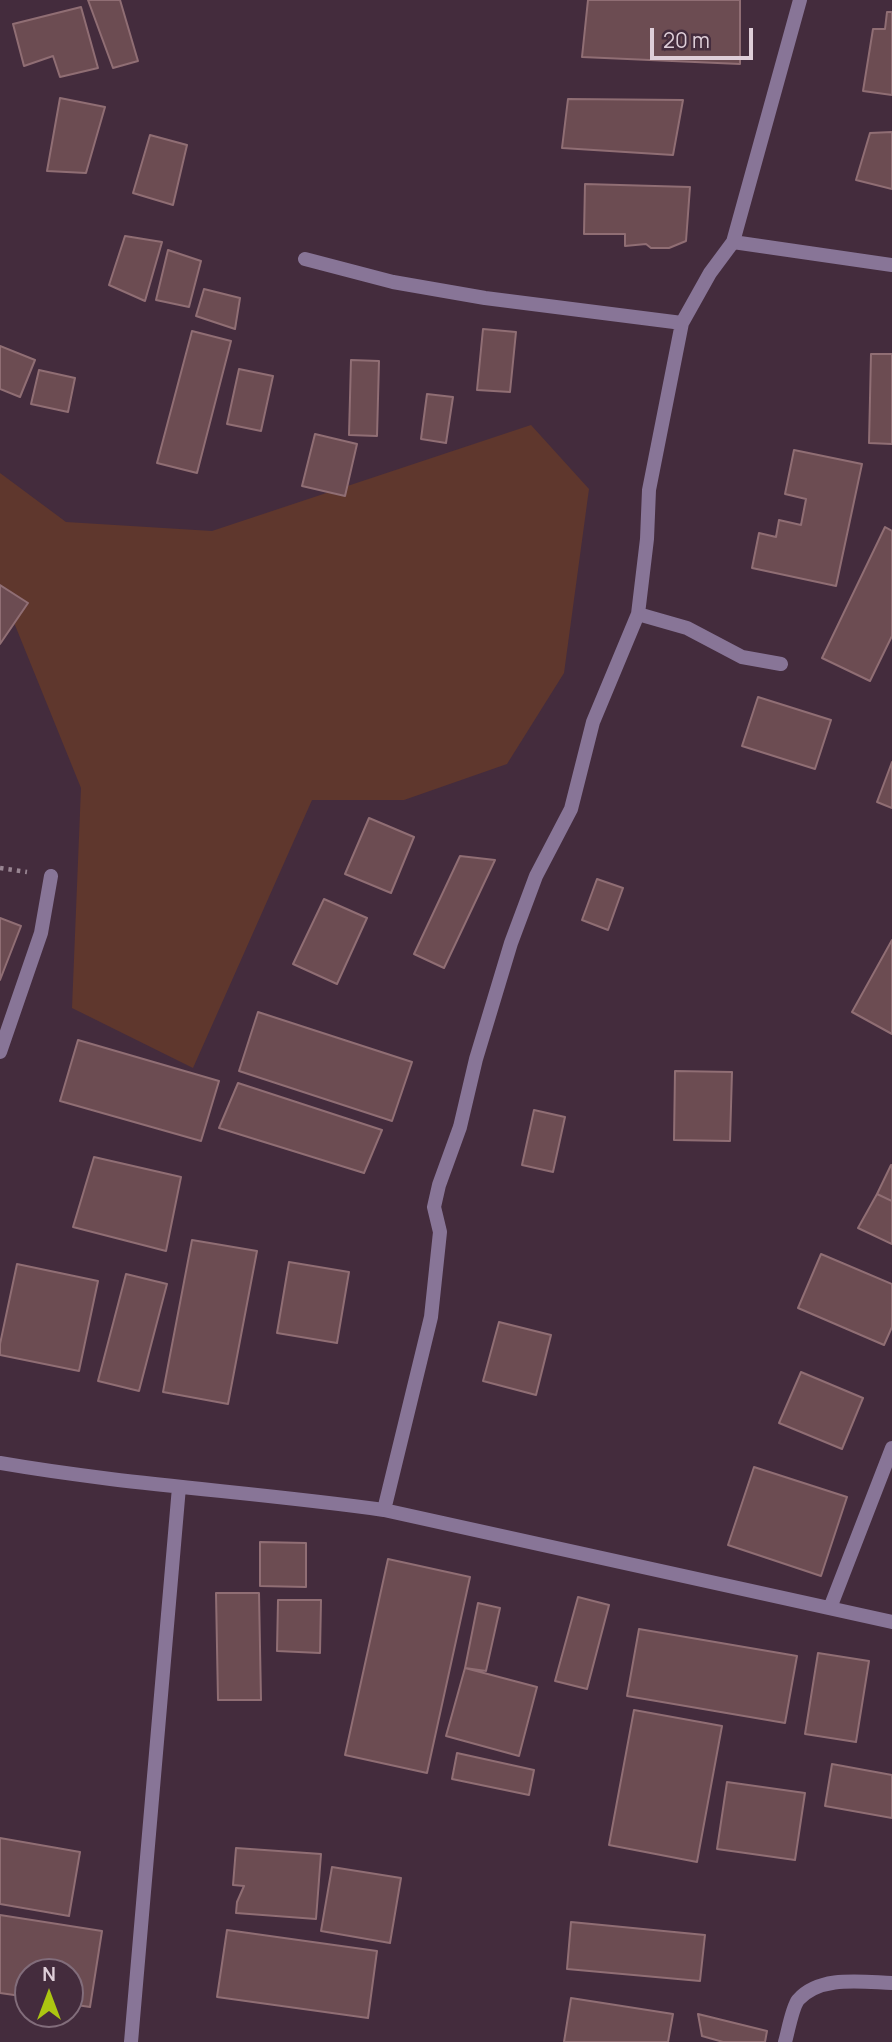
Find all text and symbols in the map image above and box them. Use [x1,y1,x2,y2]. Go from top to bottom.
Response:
scale bar [654,14,757,58]
text: 20 m [663,26,710,54]
north arrow [14,1958,84,2028]
text: N [42,1961,56,1987]

